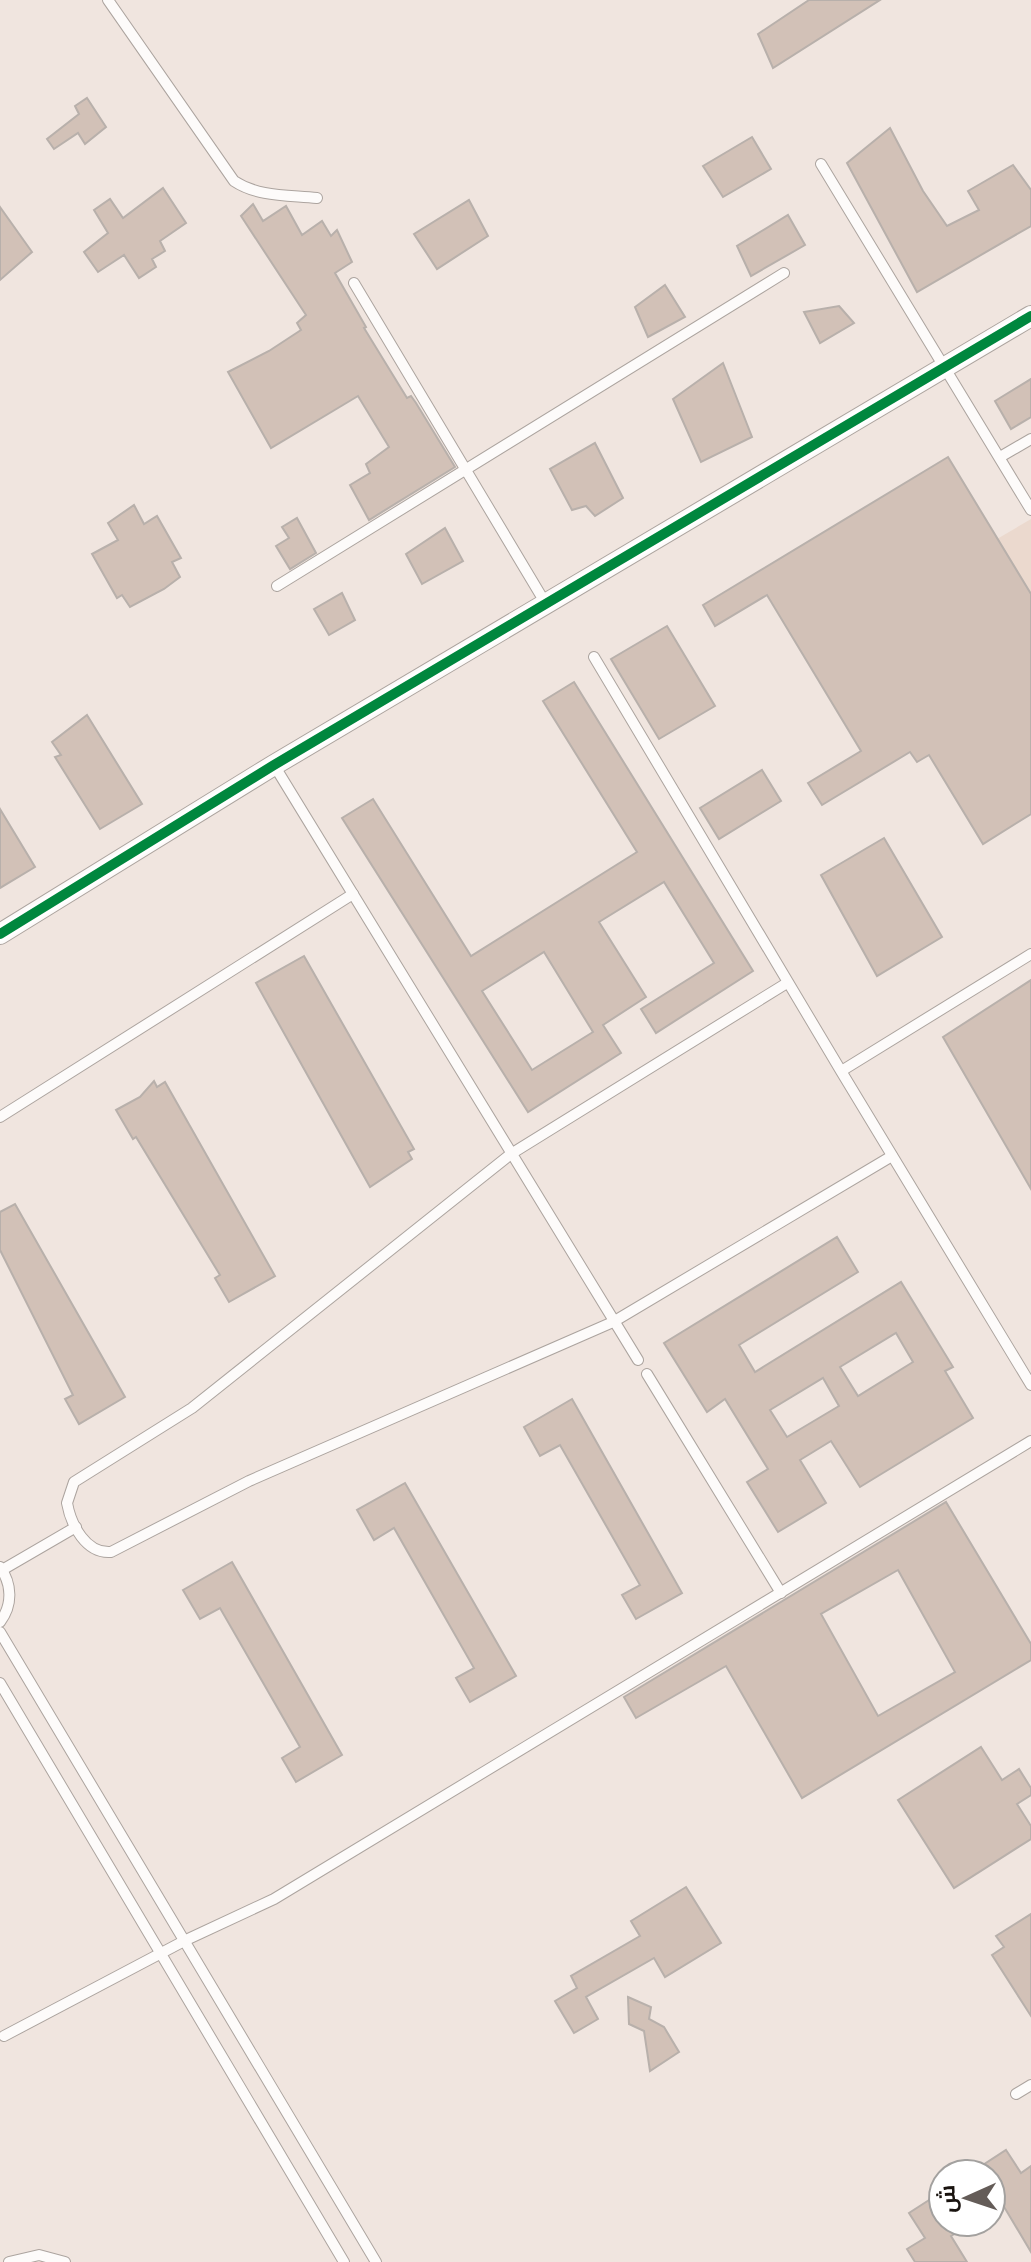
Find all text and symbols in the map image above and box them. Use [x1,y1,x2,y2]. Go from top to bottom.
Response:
north arrow [927,2158,1007,2238]
text: ش [933,2184,962,2214]

